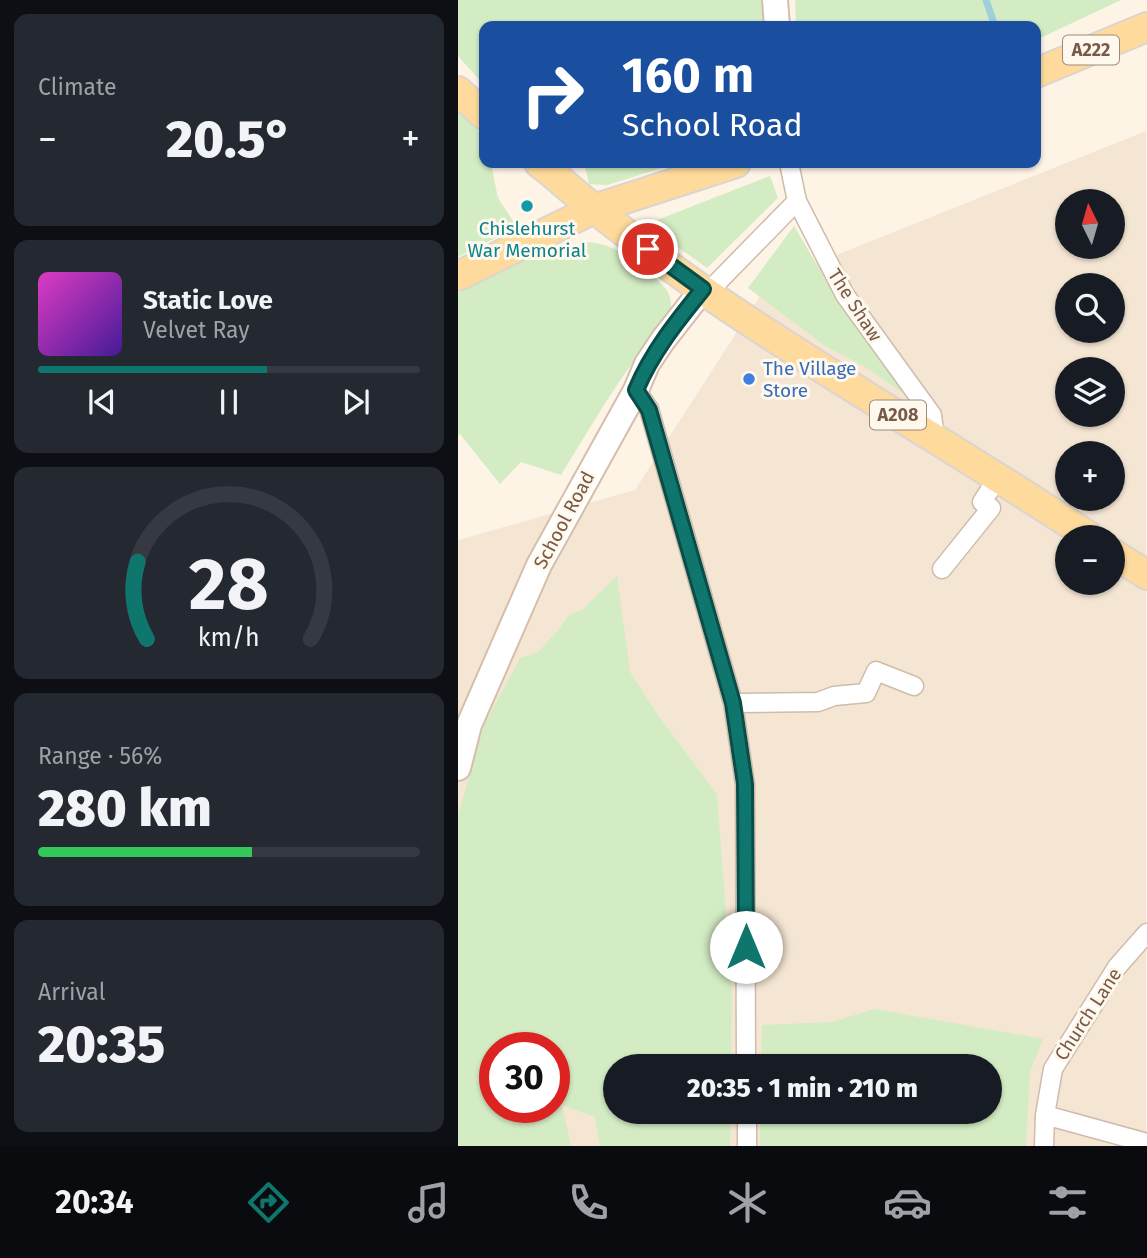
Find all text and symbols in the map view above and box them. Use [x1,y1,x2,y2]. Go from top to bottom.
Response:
road number: A222 [1063,36,1119,64]
text: 160 m [622,46,754,105]
icon: right [507,49,598,140]
text: Climate [38,73,117,101]
text: School Road [622,106,803,144]
text: 20.5° [166,108,292,171]
text: − [38,116,57,162]
text: + [401,116,420,162]
north arrow [1055,189,1125,259]
map controls [1055,189,1125,595]
marker: Chislehurst War Memorial [519,198,535,214]
place label: Chislehurst War Memorial [468,217,587,262]
pin [618,219,678,279]
icon: arrive [629,230,667,268]
street label: The Shaw [823,264,887,346]
button: search [1055,273,1125,343]
text: Static Love [143,285,273,316]
text: Velvet Ray [143,316,250,344]
place label: The Village Store [763,357,856,402]
button: layers [1055,357,1125,427]
marker: The Village Store [741,371,757,387]
icon: previous [83,383,121,421]
icon: pause [210,383,248,421]
icon: next [337,383,375,421]
road number: A208 [870,400,926,430]
button: + [1055,441,1125,511]
street label: School Road [529,467,599,573]
button: − [1055,525,1125,595]
text: 28 [189,541,269,628]
text: km/h [198,623,260,653]
text: Range · 56% [38,742,162,770]
text: 280 km [38,777,212,840]
position arrow [709,910,783,984]
street label: Church Lane [1050,963,1126,1065]
text: Arrival [38,978,105,1006]
text: 20:35 [38,1013,165,1076]
speed limit sign: 30 [479,1032,570,1123]
text: 20:35 · 1 min · 210 m [687,1073,918,1104]
icon: directions [244,1178,293,1227]
icon: music [404,1178,453,1227]
icon: phone [564,1178,613,1227]
icon: climate [723,1178,772,1227]
icon: car [883,1178,932,1227]
icon: filters [1043,1178,1092,1227]
text: 20:34 [55,1183,133,1221]

